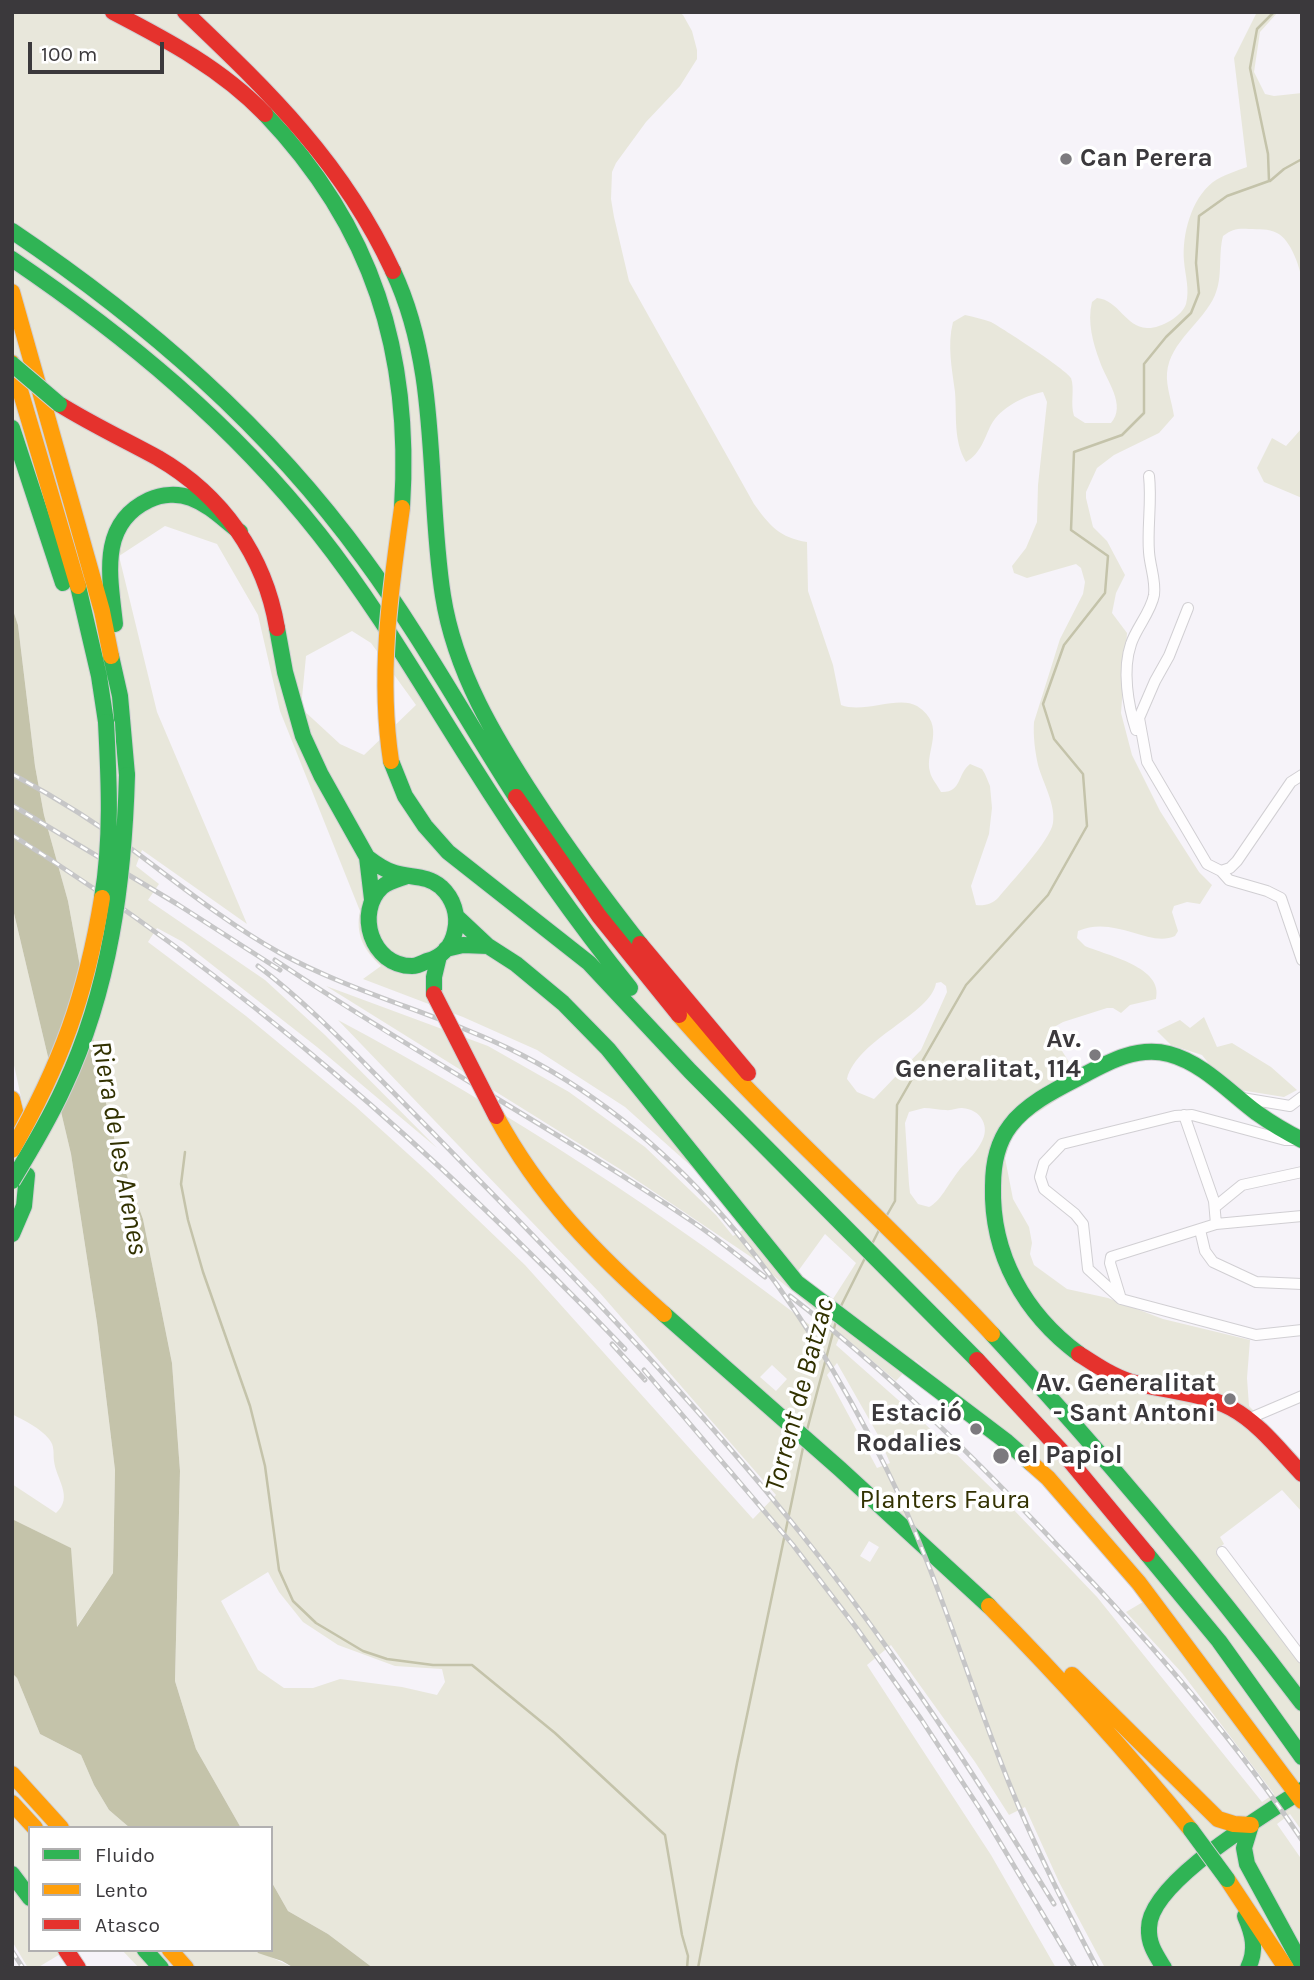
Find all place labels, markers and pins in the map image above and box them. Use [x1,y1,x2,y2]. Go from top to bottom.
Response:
place label: Can Perera [1080,143,1213,175]
marker: Can Perera [1058,151,1074,167]
place label: Av. Generalitat, 114 [895,1024,1081,1086]
marker: Av. Generalitat, 114 [1087,1047,1103,1063]
place label: Av. Generalitat - Sant Antoni [1036,1368,1216,1430]
marker: Av. Generalitat - Sant Antoni [1222,1391,1238,1407]
place label: Estació Rodalies [855,1398,962,1460]
marker: Estació Rodalies [968,1421,984,1437]
place label: el Papiol [1017,1440,1123,1472]
marker: el Papiol [991,1446,1011,1466]

